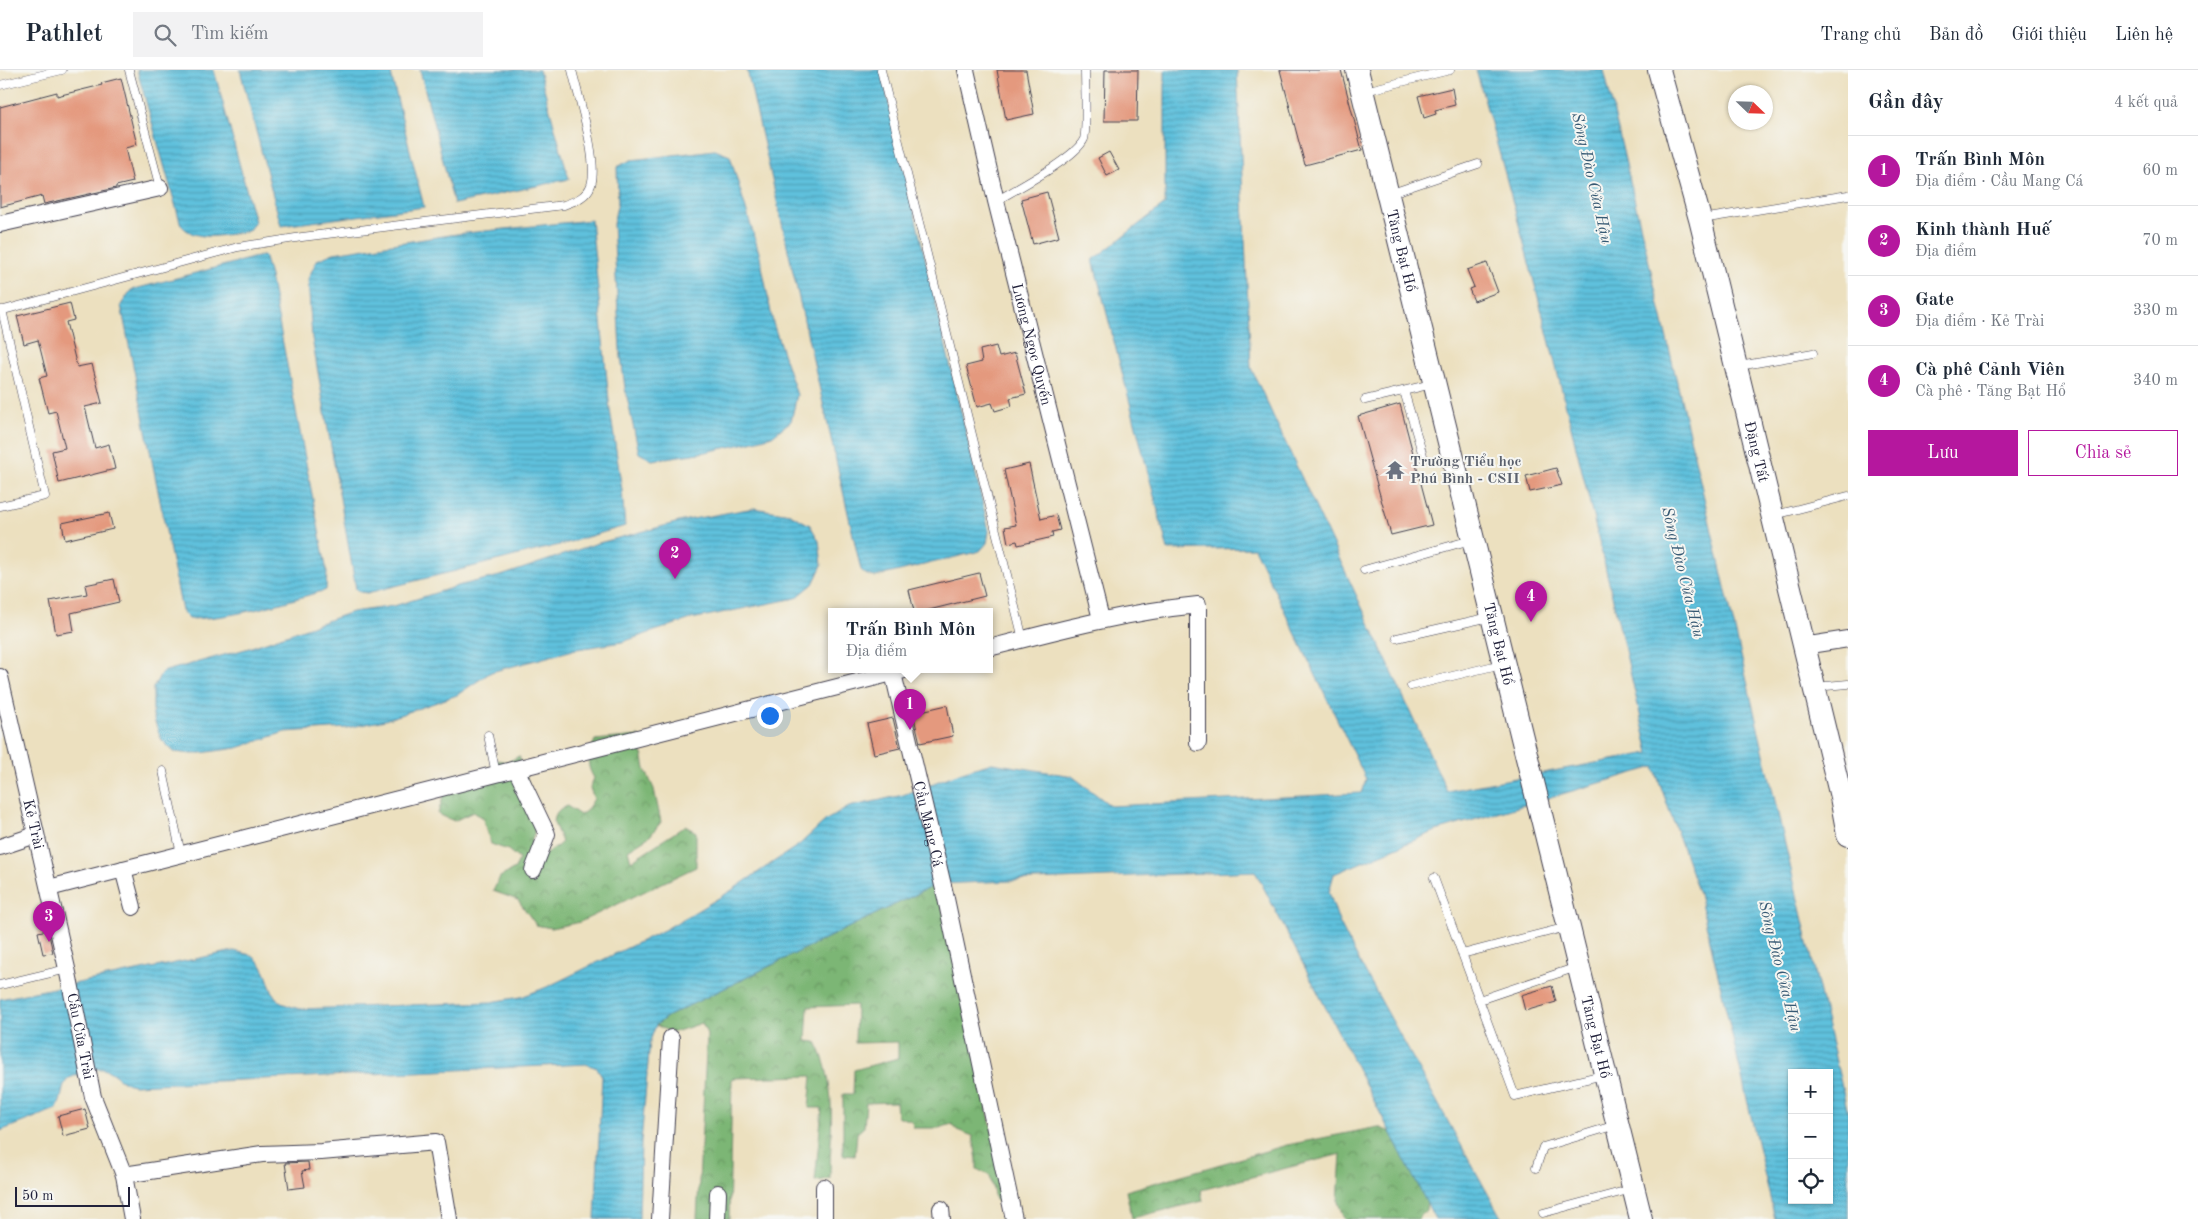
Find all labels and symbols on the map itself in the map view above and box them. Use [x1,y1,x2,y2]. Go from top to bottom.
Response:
north arrow [1728,85,1773,130]
water label: Sông Đào Cửa Hậu [1568,111,1614,246]
street label: Tăng Bạt Hổ [1383,208,1420,294]
street label: Lương Ngọc Quyến [1008,282,1053,407]
street label: Đặng Tất [1741,420,1770,484]
place label: Trường Tiểu học Phú Bình - CSII [1410,453,1522,487]
temple icon: Trường Tiểu học Phú Bình - CSII [1384,459,1406,481]
water label: Sông Đào Cửa Hậu [1658,505,1706,640]
pin: 2 [659,538,691,579]
pin: 4 [1515,581,1547,622]
street label: Tăng Bạt Hổ [1480,601,1517,687]
pin: 1 [894,689,926,730]
your location [757,703,783,729]
street label: Cầu Mang Cá [910,780,945,869]
street label: Kẻ Trài [19,798,45,851]
water label: Sông Đào Cửa Hậu [1755,899,1803,1034]
pin: 3 [33,901,65,942]
street label: Cầu Cửa Trài [63,992,95,1081]
street label: Tăng Bạt Hổ [1577,994,1614,1080]
scale bar [15,1184,130,1207]

